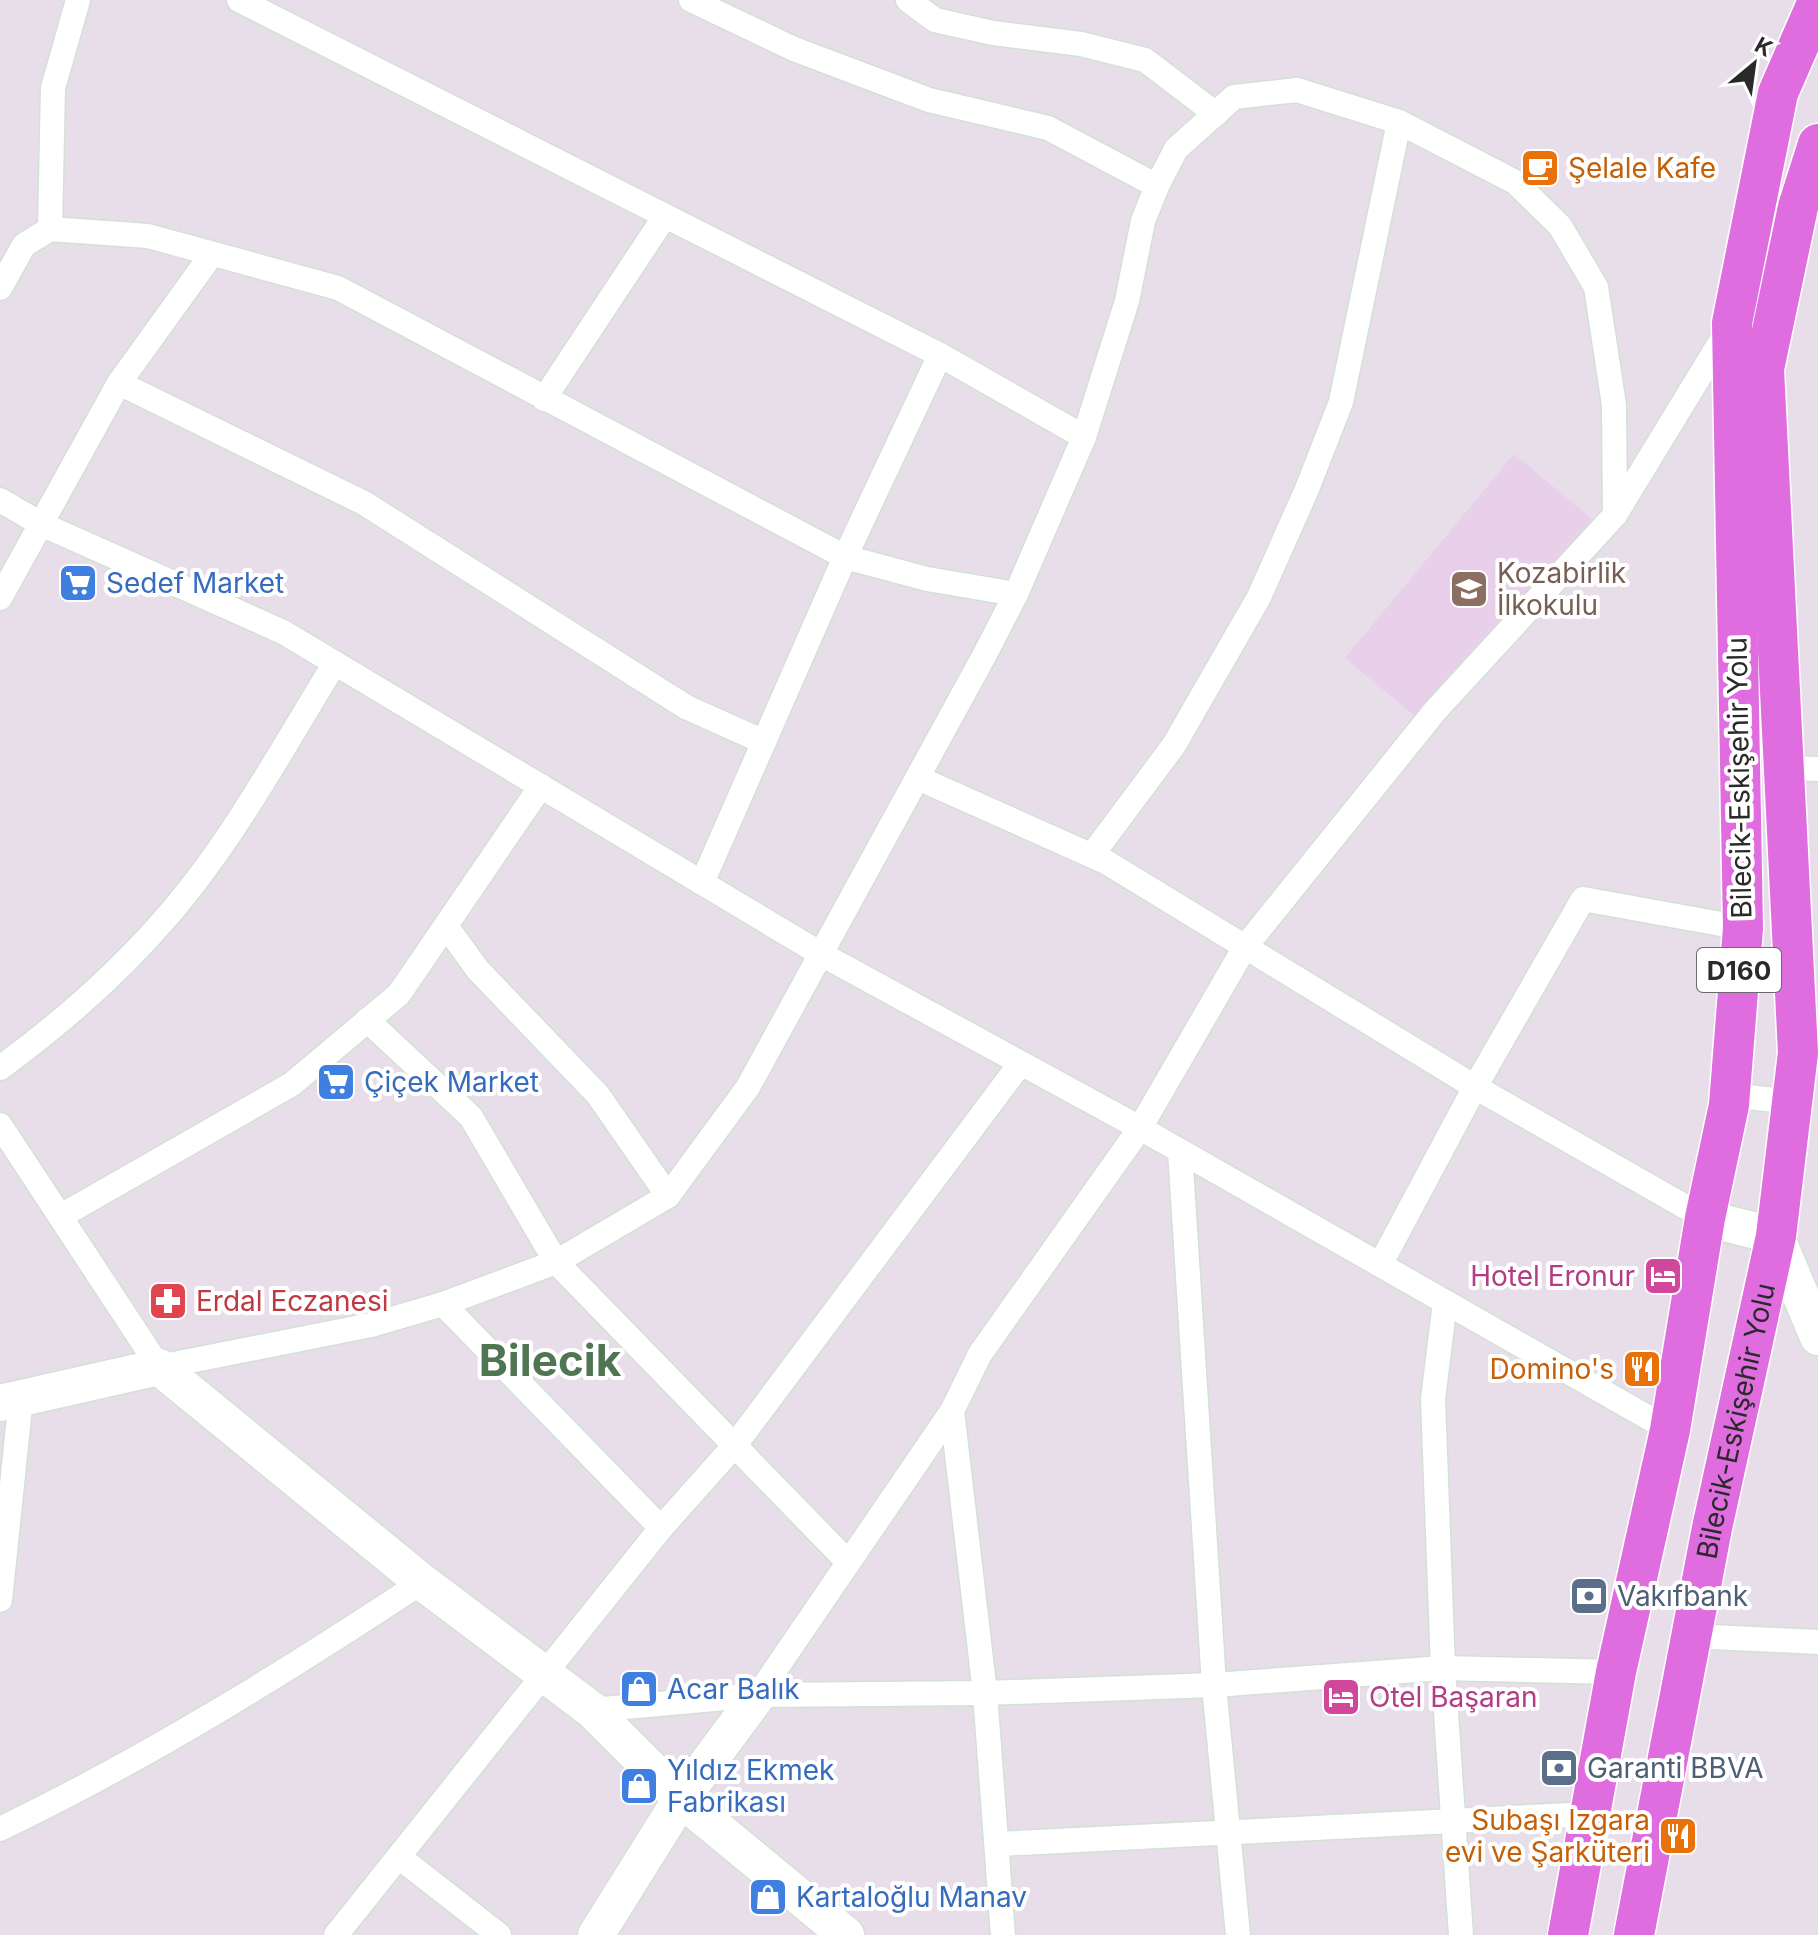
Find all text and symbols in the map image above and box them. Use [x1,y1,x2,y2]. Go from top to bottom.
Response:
north arrow [1714,24,1794,104]
text: K [1750,31,1777,62]
cafe icon: Şelale Kafe [1519,147,1561,189]
place label: Şelale Kafe [1568,151,1716,185]
place label: Kozabirlik İlkokulu [1497,556,1626,622]
supermarket icon: Sedef Market [57,562,99,604]
place label: Sedef Market [106,566,284,600]
school or university icon: Kozabirlik İlkokulu [1448,568,1490,610]
street label: Bilecik-Eskişehir Yolu [1720,637,1758,919]
road number: D160 [1697,948,1781,992]
supermarket icon: Çiçek Market [315,1061,357,1103]
place label: Çiçek Market [364,1065,539,1099]
hotel icon: Hotel Eronur [1642,1255,1684,1297]
place label: Hotel Eronur [1470,1259,1635,1293]
pharmacy icon: Erdal Eczanesi [147,1280,189,1322]
street label: Bilecik-Eskişehir Yolu [1689,1280,1782,1562]
place label: Erdal Eczanesi [196,1284,388,1318]
district label: Bilecik [479,1333,622,1387]
restaurant icon: Domino's [1621,1348,1663,1390]
place label: Domino's [1490,1352,1614,1386]
bank icon: Vakıfbank [1568,1575,1610,1617]
place label: Vakıfbank [1617,1579,1748,1613]
shop icon: Acar Balık [618,1668,660,1710]
place label: Acar Balık [667,1672,800,1706]
hotel icon: Otel Başaran [1320,1676,1362,1718]
place label: Otel Başaran [1369,1680,1538,1714]
bank icon: Garanti BBVA [1538,1747,1580,1789]
place label: Garanti BBVA [1587,1751,1764,1785]
place label: Yıldız Ekmek Fabrikası [667,1753,834,1819]
shop icon: Yıldız Ekmek Fabrikası [618,1765,660,1807]
place label: Subaşı Izgara evi ve Şarküteri [1445,1803,1650,1869]
restaurant icon: Subaşı Izgara evi ve Şarküteri [1657,1815,1699,1857]
shop icon: Kartaloğlu Manav [747,1876,789,1918]
place label: Kartaloğlu Manav [796,1880,1027,1914]

